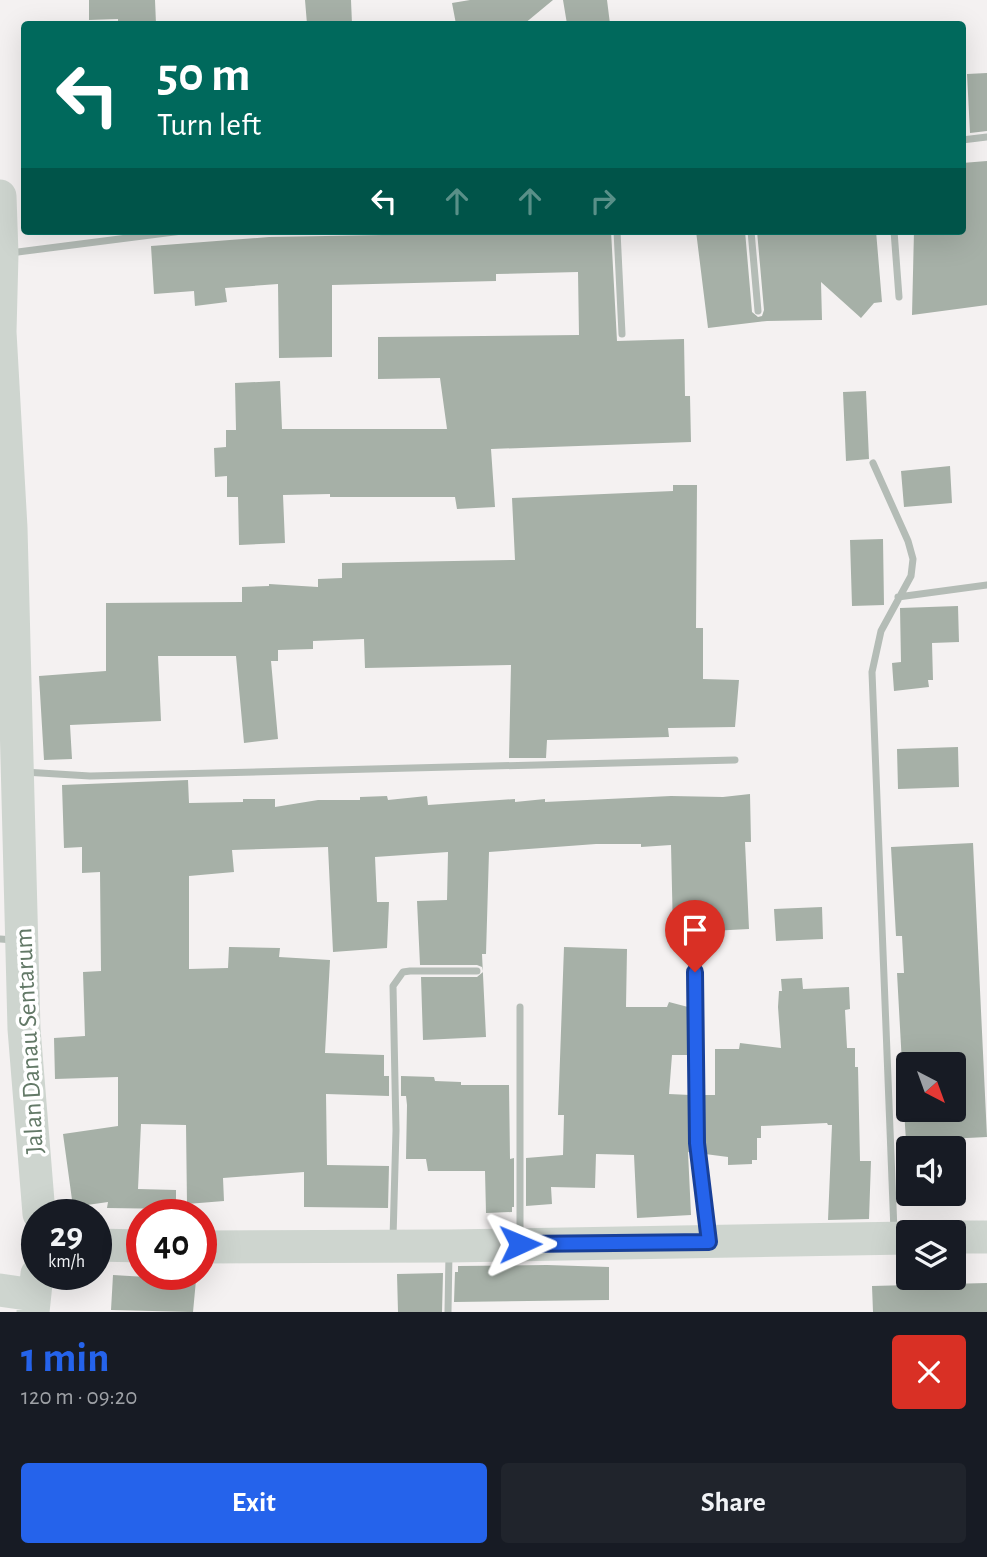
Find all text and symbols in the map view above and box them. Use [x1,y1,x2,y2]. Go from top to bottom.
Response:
icon: left [42,49,133,140]
text: 50 m [157,51,251,100]
text: Turn left [157,109,261,141]
icon: left [365,182,403,220]
icon: ahead [438,182,476,220]
icon: ahead [511,182,549,220]
icon: right [584,182,622,220]
pin [665,900,725,972]
icon: arrive [676,911,714,949]
street label: Jalan Danau Sentarum [10,927,48,1155]
north arrow [896,1052,966,1122]
map controls [896,1052,966,1290]
button: sound [896,1136,966,1206]
speed limit sign: 40 [126,1199,217,1290]
position arrow [483,1207,557,1281]
text: 29 [50,1218,83,1253]
button: layers [896,1220,966,1290]
text: km/h [48,1253,85,1271]
button: close [892,1335,966,1409]
text: 1 min [21,1337,110,1379]
text: 120 m · 09:20 [21,1386,137,1409]
button: Exit [21,1463,487,1543]
button: Share [501,1463,966,1543]

